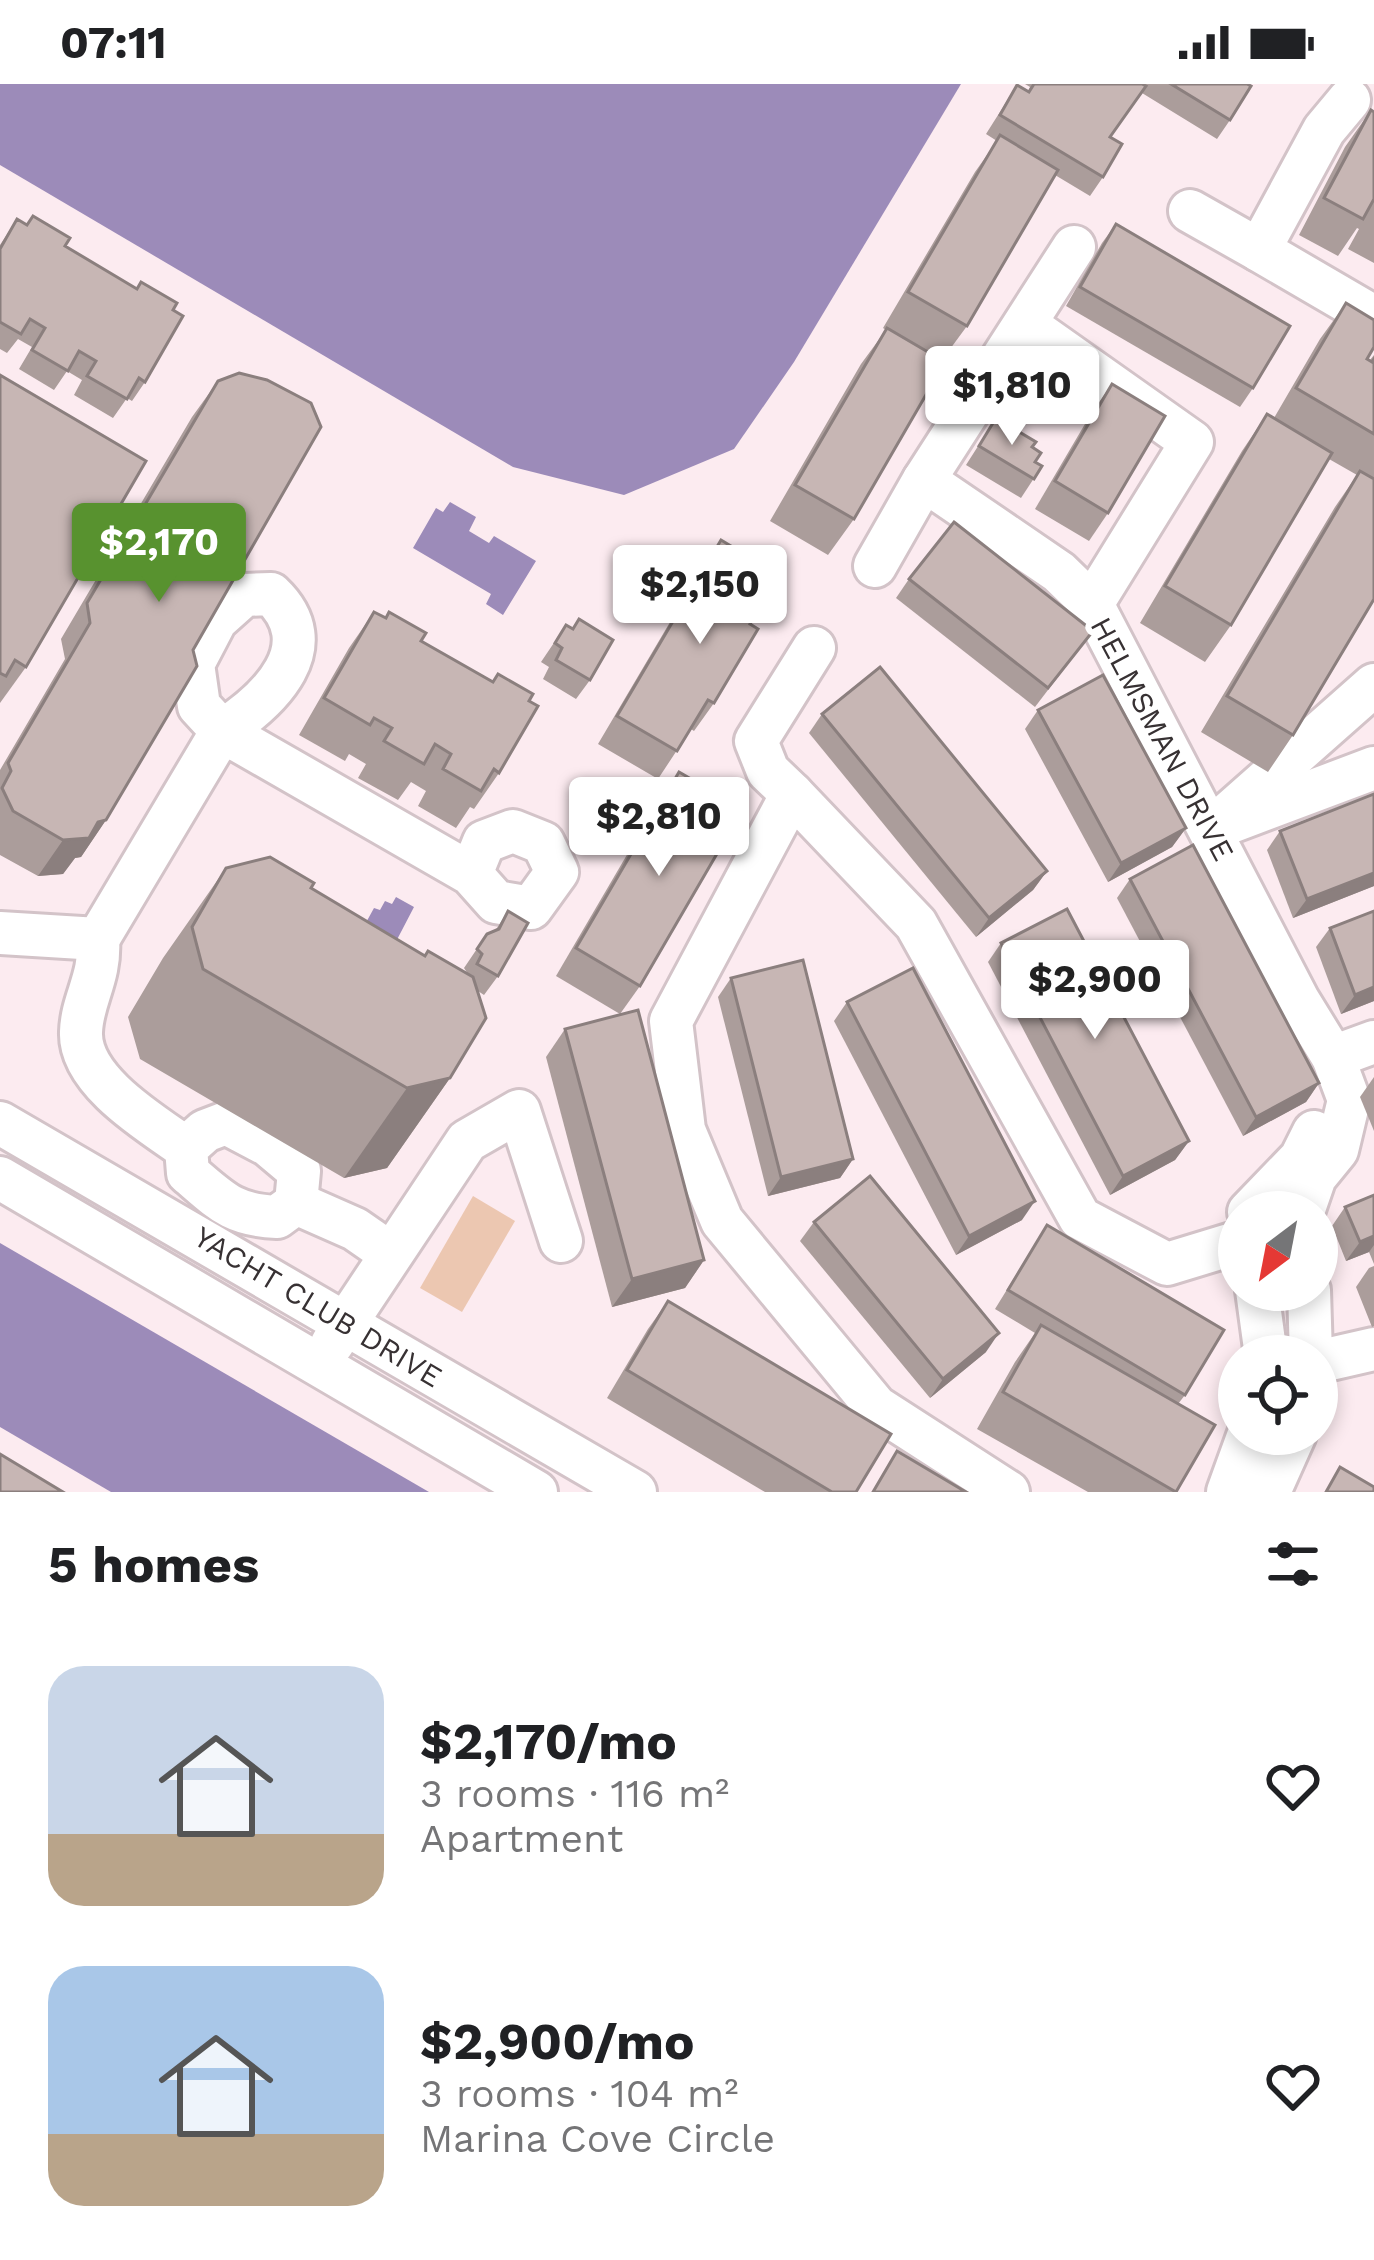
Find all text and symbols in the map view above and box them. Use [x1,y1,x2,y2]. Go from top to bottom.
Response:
text: 07:11 [60,16,167,69]
pin: $1,810 [914,346,1110,448]
text: $1,810 [952,362,1072,407]
pin: $2,170 [61,503,257,605]
text: $2,170 [99,519,219,564]
pin: $2,150 [602,545,798,647]
text: $2,150 [640,561,760,606]
street label: HELMSMAN DRIVE [1083,611,1241,866]
pin: $2,810 [561,777,757,879]
text: $2,810 [596,793,722,838]
pin: $2,900 [997,940,1193,1042]
text: $2,900 [1028,956,1162,1001]
north arrow [1218,1191,1338,1311]
map controls [1218,1191,1338,1455]
street label: YACHT CLUB DRIVE [188,1219,448,1394]
button: locate [1218,1335,1338,1455]
icon: filters [1260,1531,1326,1597]
text: 5 homes [48,1535,259,1594]
text: $2,170/mo [420,1712,677,1771]
icon: home [144,1714,288,1858]
icon: heart [1260,1753,1326,1819]
text: 3 rooms · 116 m² [420,1771,729,1816]
text: Apartment [420,1816,623,1861]
text: $2,900/mo [420,2012,694,2071]
icon: home [144,2014,288,2158]
icon: heart [1260,2053,1326,2119]
text: 3 rooms · 104 m² [420,2071,738,2116]
text: Marina Cove Circle [420,2116,775,2161]

